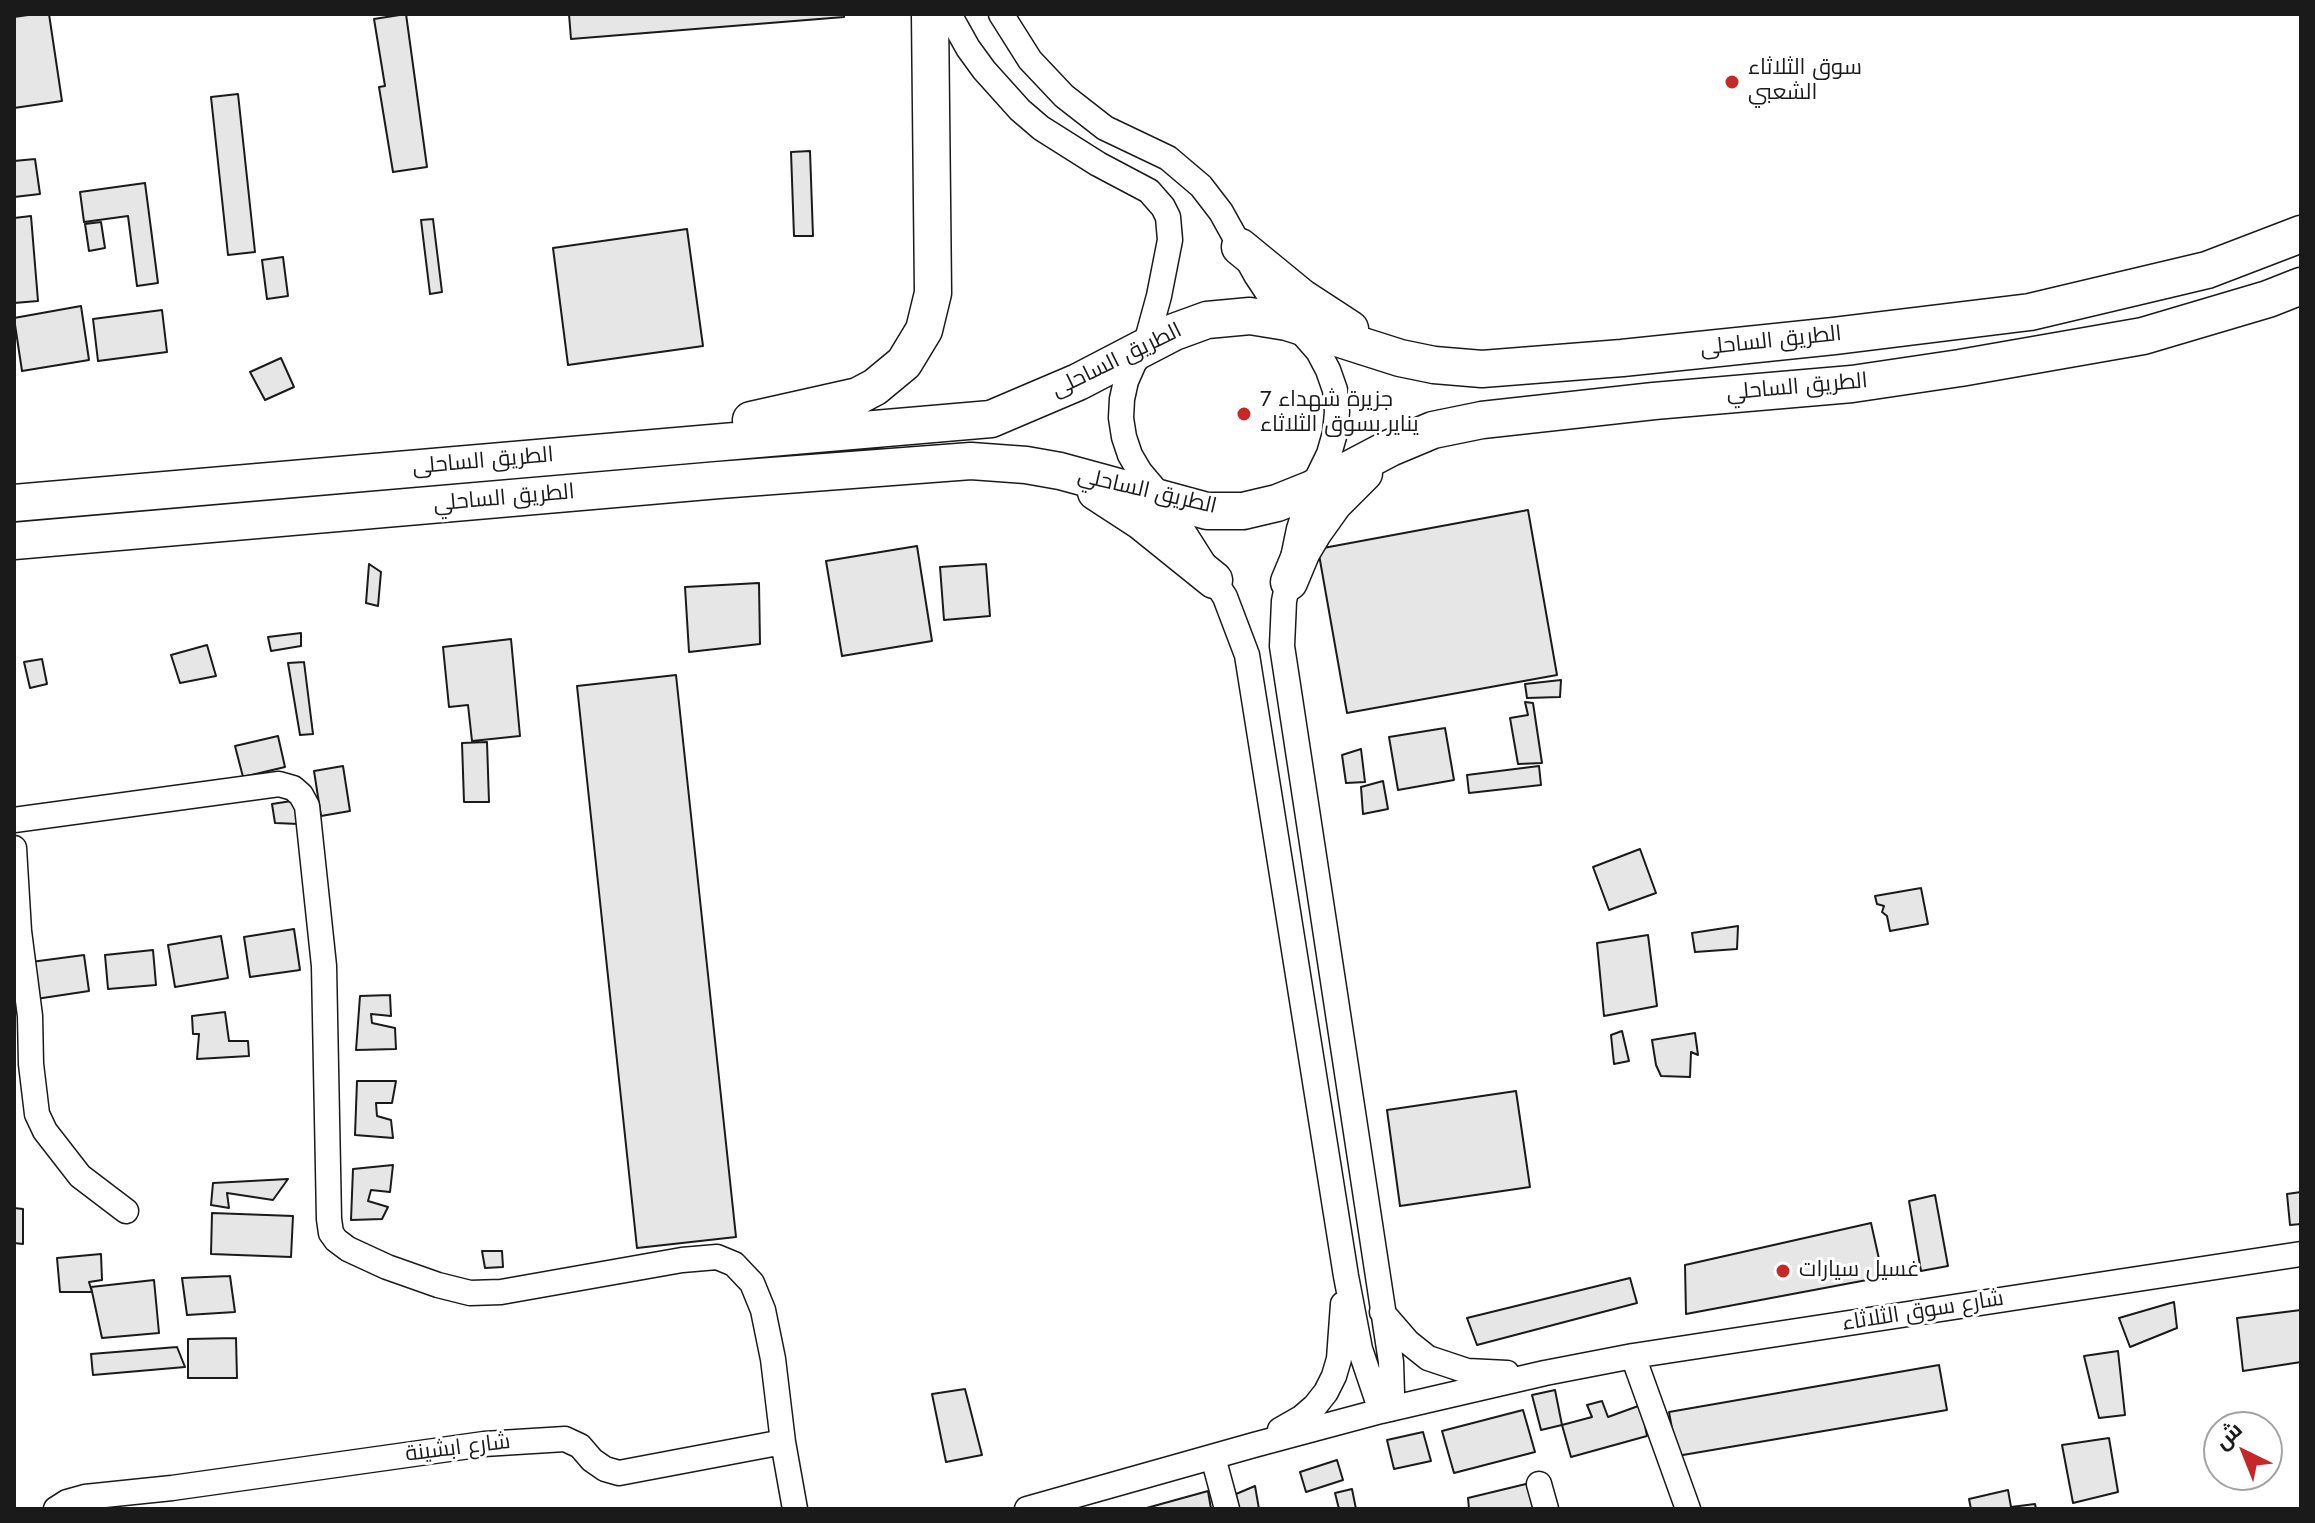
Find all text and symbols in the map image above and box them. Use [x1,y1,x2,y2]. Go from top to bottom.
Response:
place label: سوق الثلاثاء الشعبي [1748,56,1862,108]
marker: سوق الثلاثاء الشعبي [1723,73,1741,91]
street label: الطريق الساحلى [1048,318,1186,404]
street label: الطريق الساحلى [1699,321,1843,363]
street label: الطريق الساحلي [1725,369,1869,407]
place label: جزيرة شهداء 7 يناير بسوق الثلاثاء [1260,388,1419,440]
marker: جزيرة شهداء 7 يناير بسوق الثلاثاء [1235,405,1253,423]
street label: الطريق الساحلى [411,443,555,481]
street label: الطريق الساحلي [1075,463,1219,521]
street label: الطريق الساحلي [432,480,576,518]
place label: غسيل سيارات [1799,1258,1920,1284]
marker: غسيل سيارات [1774,1262,1792,1280]
street label: شارع سوق الثلاثاء [1840,1286,2006,1338]
north arrow [2203,1411,2283,1491]
text: ش [2207,1414,2249,1456]
street label: شارع ابشينة [404,1429,512,1469]

